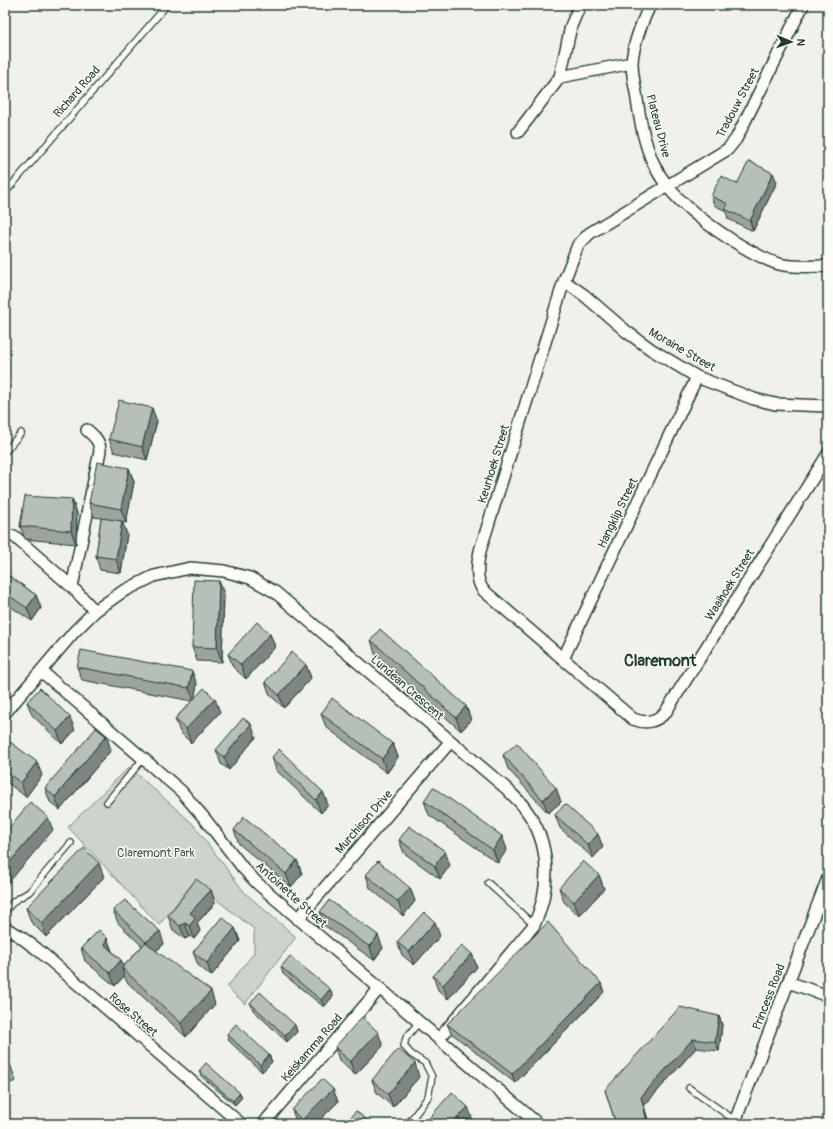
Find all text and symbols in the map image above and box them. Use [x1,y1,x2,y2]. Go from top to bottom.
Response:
north arrow [771,22,811,62]
text: N [794,38,807,47]
street label: Richard Road [50,63,104,121]
street label: Tradouw Street [713,65,763,141]
street label: Plateau Drive [642,93,674,159]
street label: Moraine Street [646,325,718,375]
street label: Keurhoek Street [475,423,513,505]
street label: Hangklip Street [595,475,642,551]
street label: Waaihoek Street [702,546,758,624]
district label: Claremont [624,651,697,671]
street label: Lundean Crescent [367,652,447,724]
street label: Murchison Drive [332,787,396,857]
park label: Claremont Park [117,846,195,861]
street label: Antoinette Street [252,859,330,931]
street label: Princess Road [750,962,789,1032]
street label: Rose Street [106,990,161,1040]
street label: Keiskamma Road [278,1011,346,1085]

